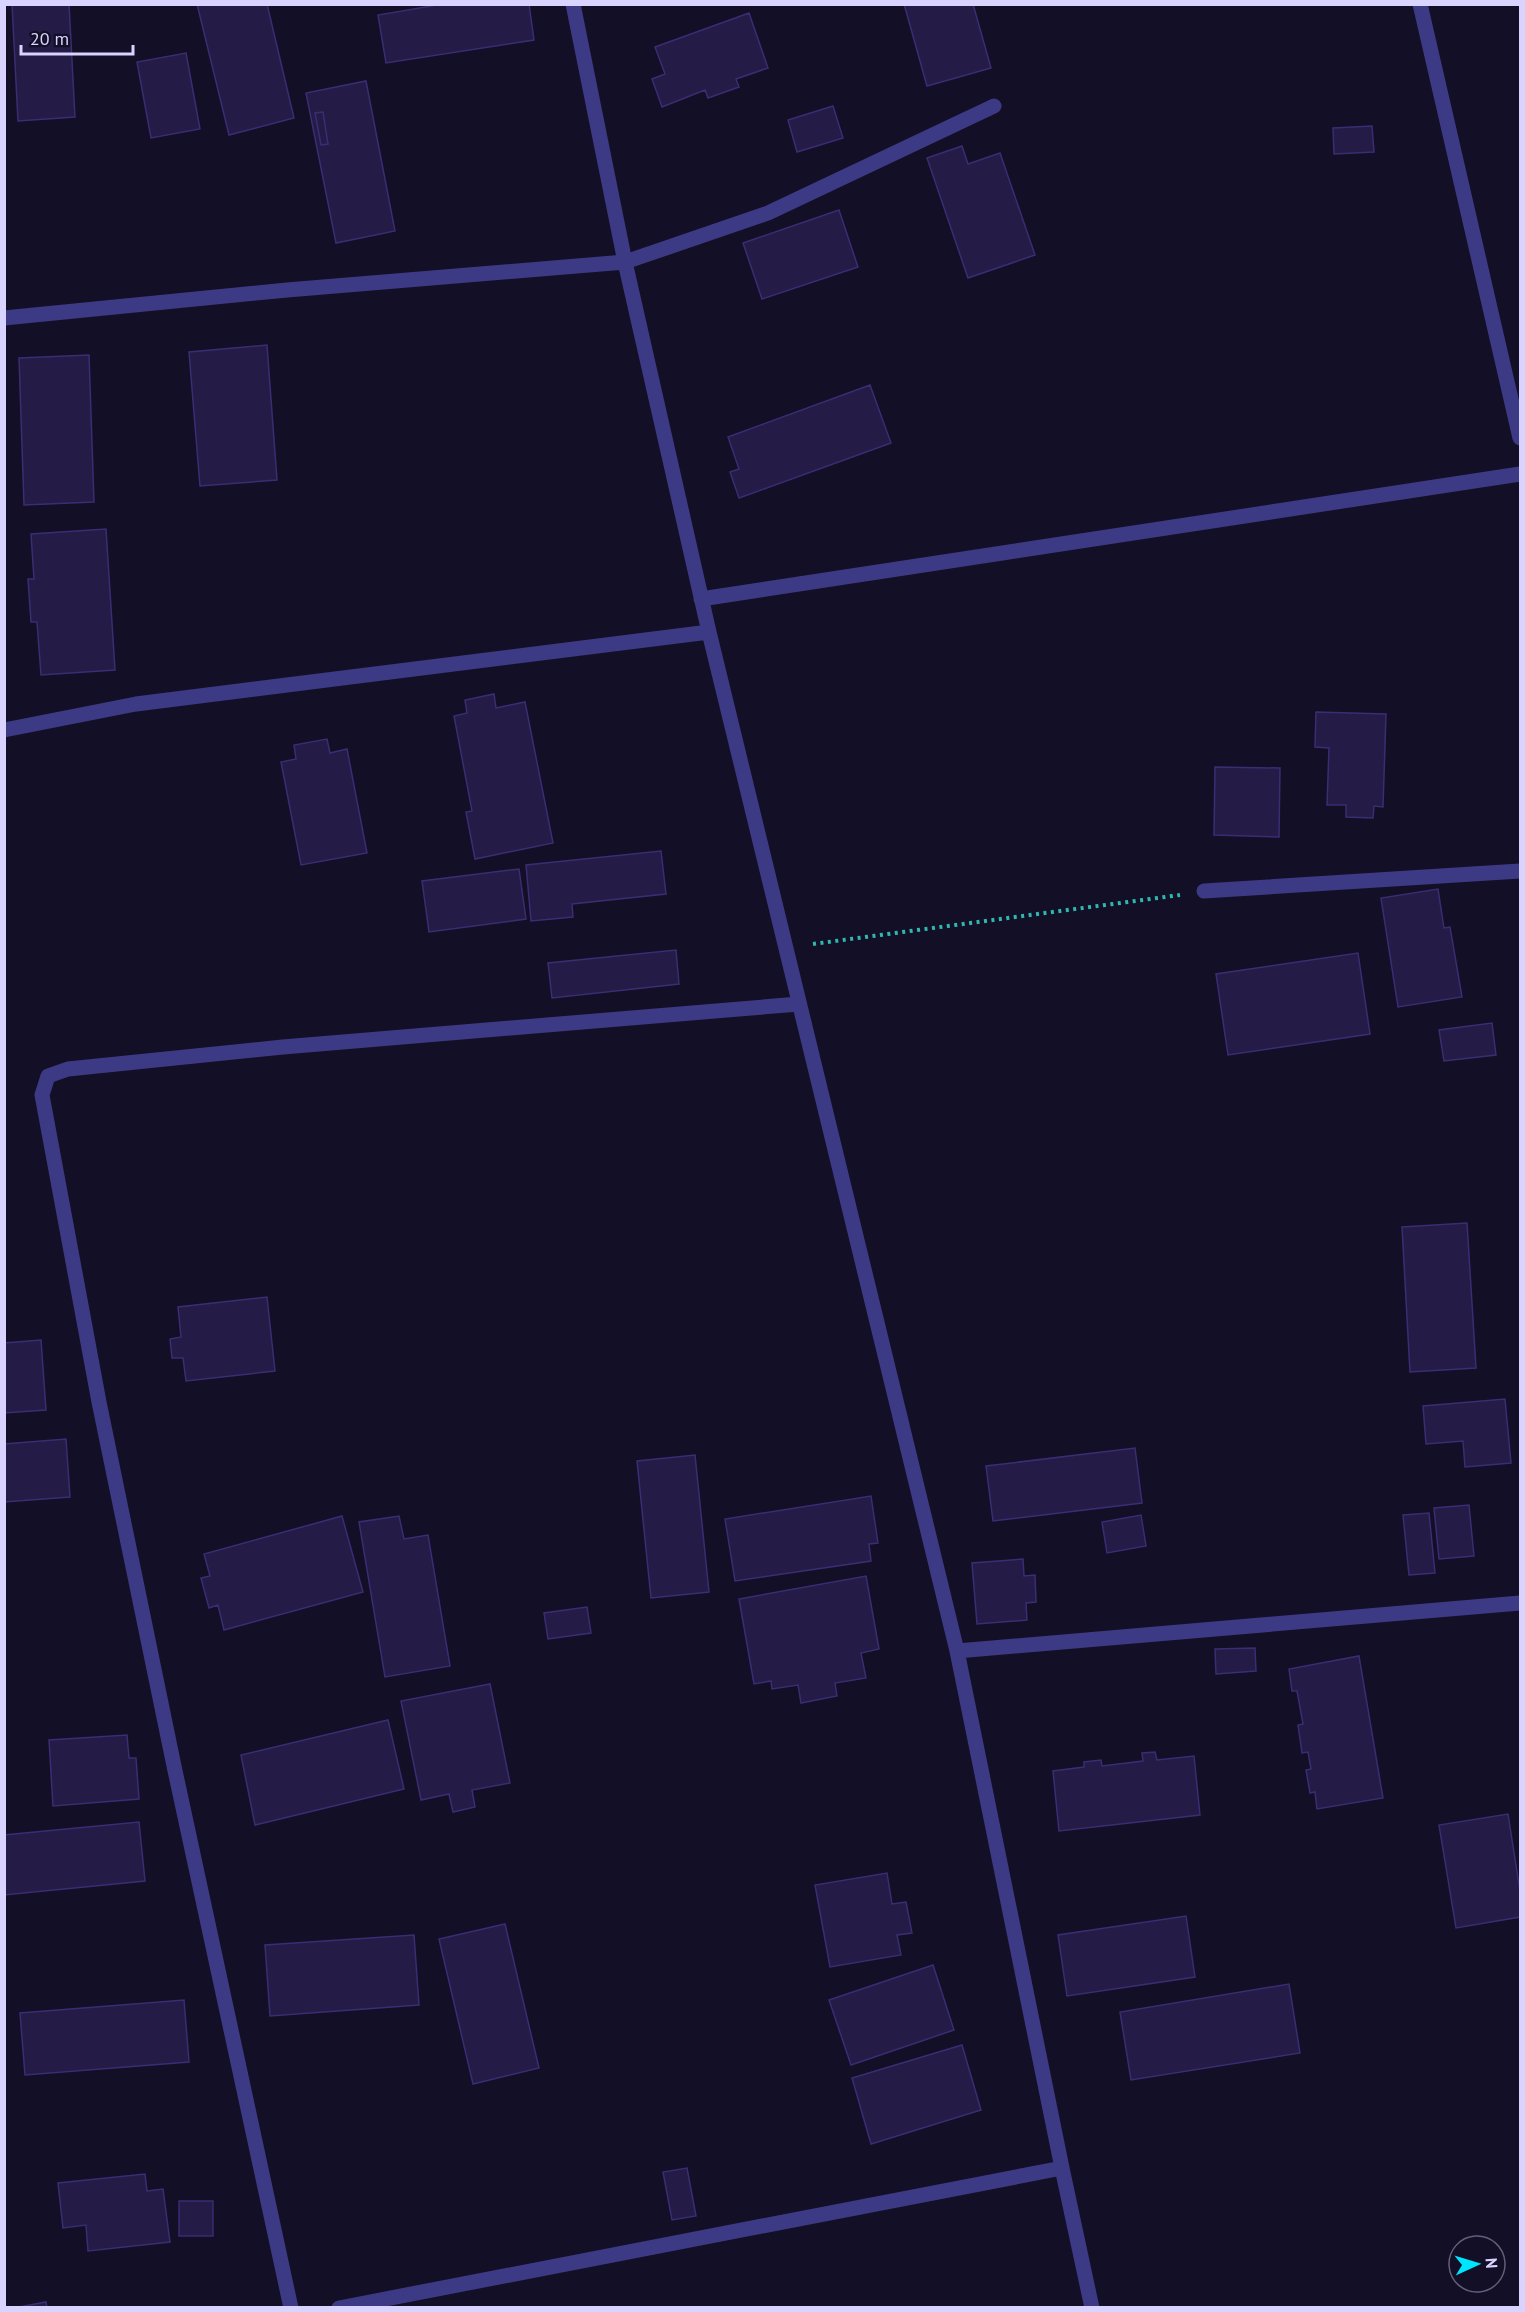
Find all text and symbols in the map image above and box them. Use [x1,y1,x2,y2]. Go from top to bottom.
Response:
scale bar [21,18,134,56]
text: 20 m [30,27,69,50]
north arrow [1447,2234,1507,2294]
text: N [1482,2257,1502,2269]

